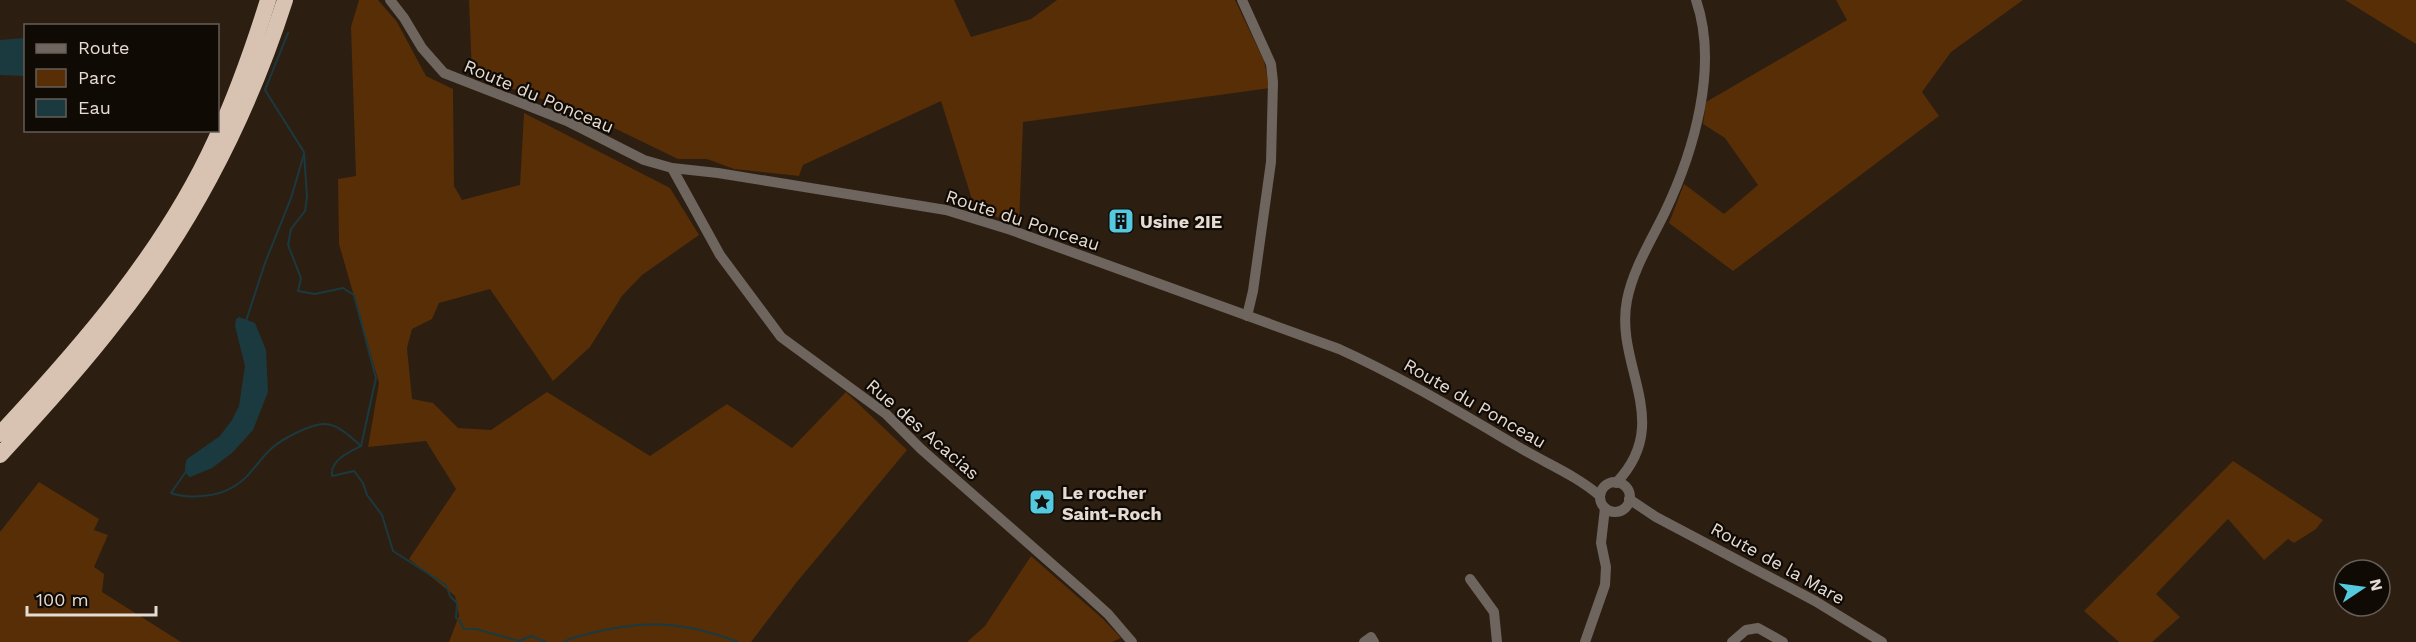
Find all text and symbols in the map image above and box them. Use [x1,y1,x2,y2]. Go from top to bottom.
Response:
legend [24,24,219,132]
text: Route [78,37,130,58]
street label: Route du Ponceau [461,55,617,137]
text: Parc [78,67,116,88]
text: Eau [78,97,111,118]
street label: Route du Ponceau [943,185,1103,255]
building icon: Usine 2IE [1106,206,1136,236]
place label: Usine 2IE [1140,211,1222,232]
street label: Route du Ponceau [1400,354,1550,452]
street label: Rue des Acacias [862,374,984,484]
place label: Le rocher Saint-Roch [1062,482,1162,524]
place icon: Le rocher Saint-Roch [1027,487,1057,517]
street label: Route de la Mare [1707,518,1849,608]
north arrow [2332,558,2392,618]
text: N [2366,577,2387,593]
scale bar [27,579,156,617]
text: 100 m [36,589,89,610]

